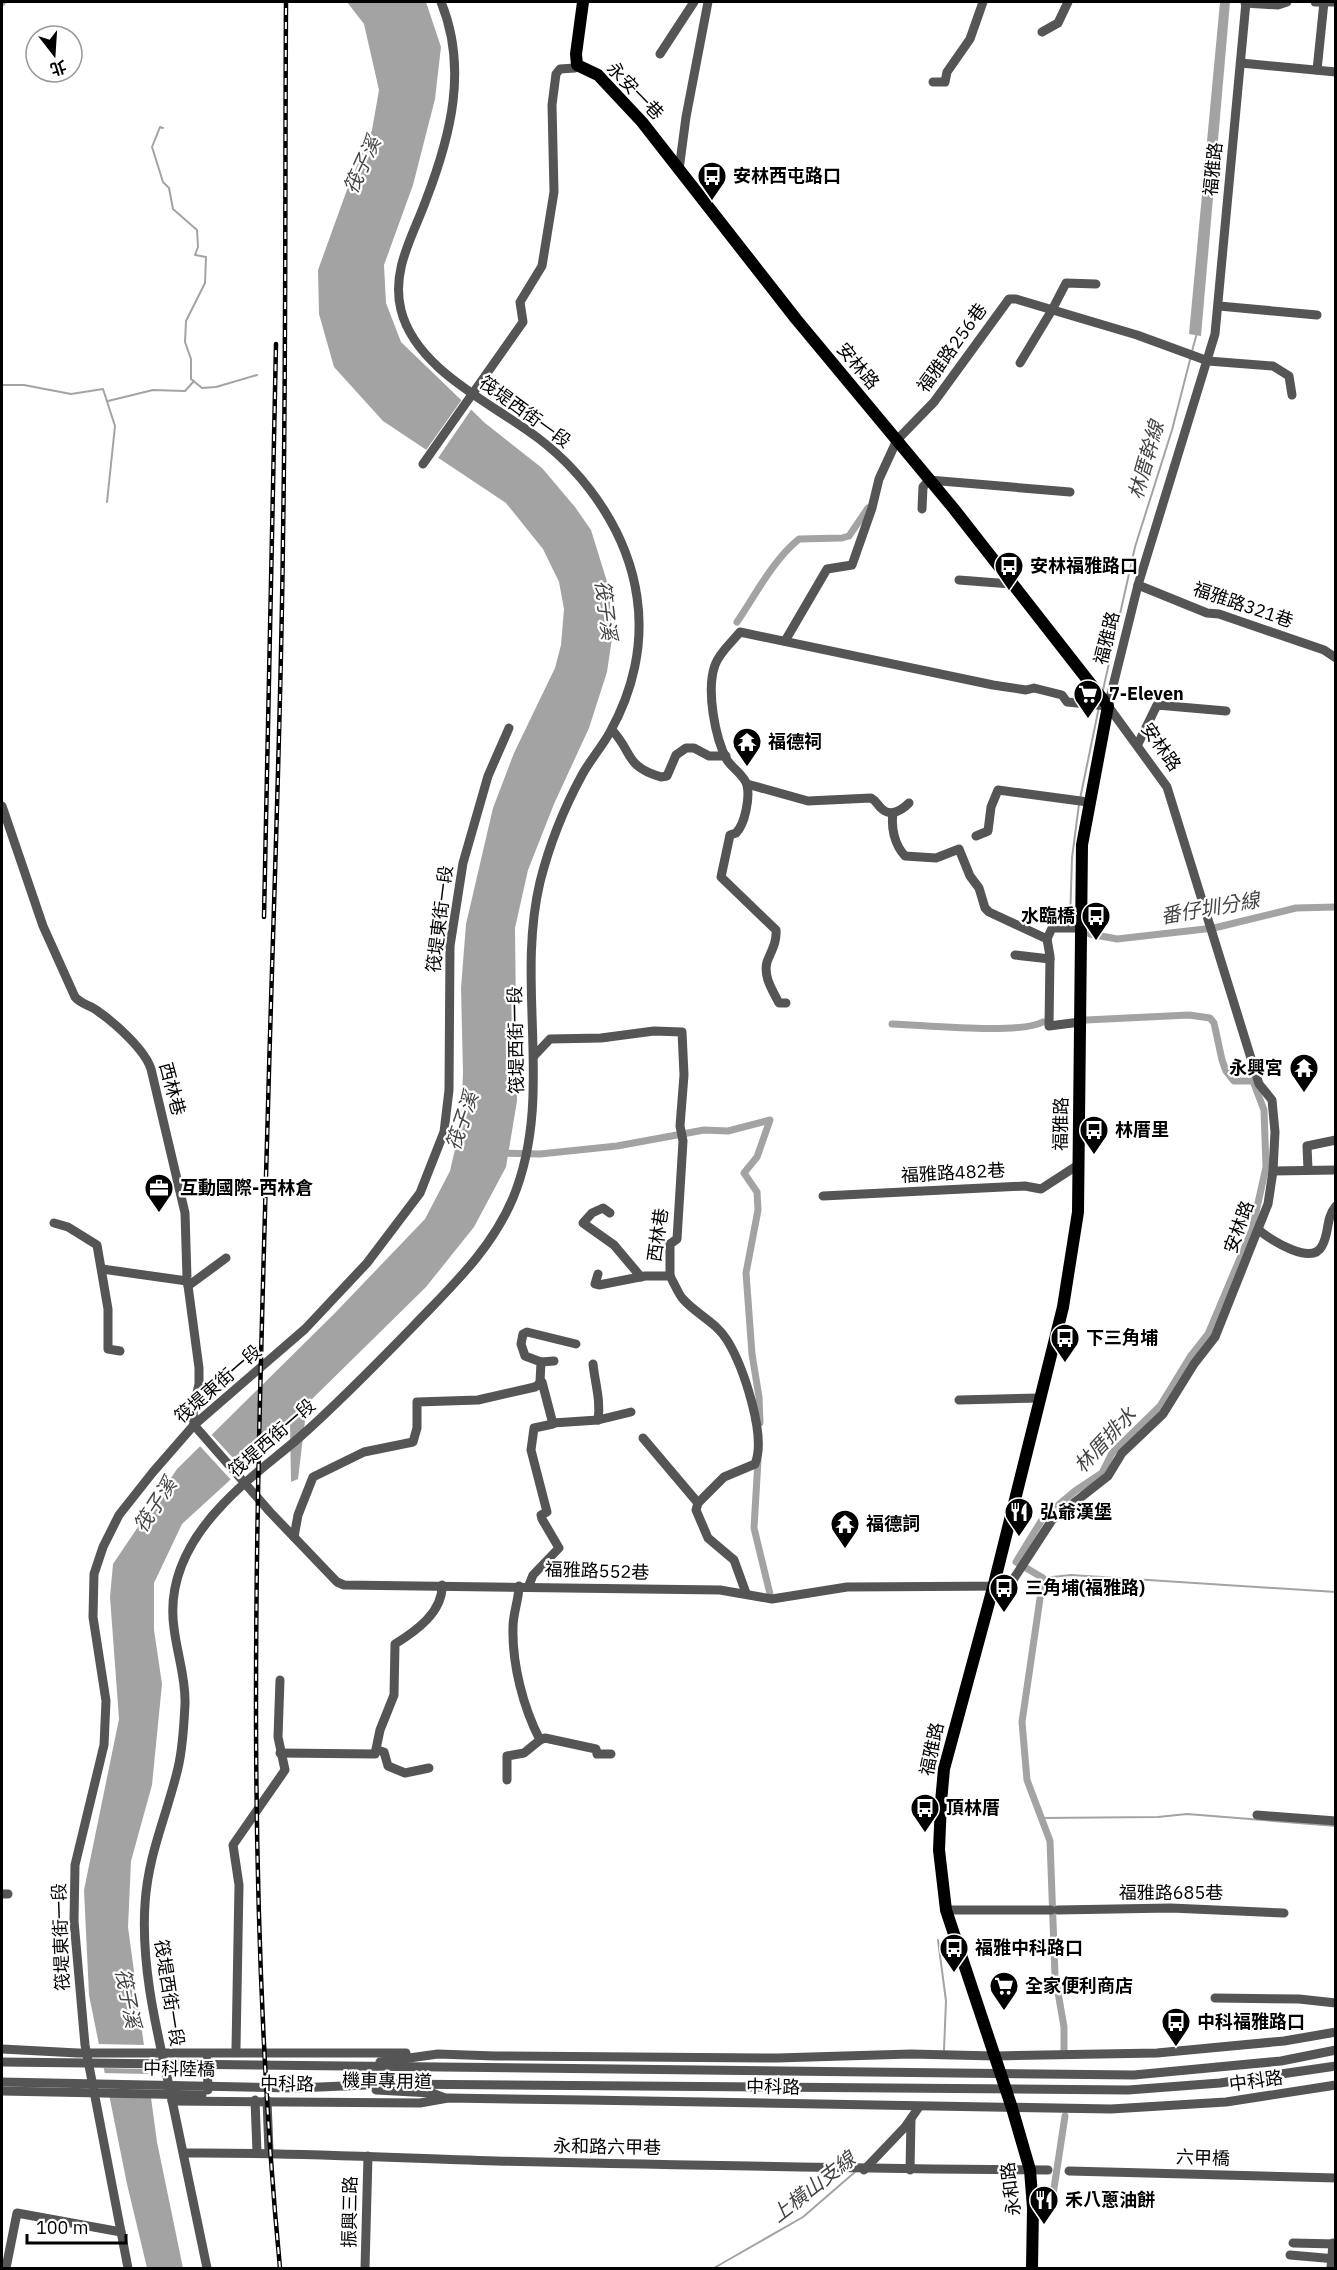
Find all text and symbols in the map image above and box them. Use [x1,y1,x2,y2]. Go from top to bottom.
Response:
north arrow [24,24,84,84]
text: 北 [48,56,69,80]
street label: 永安一巷 [602,57,669,125]
water label: 筏子溪 [337,129,388,198]
street label: 福雅路 [1198,141,1227,197]
bus stop icon: 安林西屯路口 [696,160,728,202]
place label: 安林西屯路口 [733,164,841,187]
street label: 福雅路256巷 [912,299,992,397]
street label: 安林路 [832,338,885,394]
street label: 筏堤西街一段 [475,371,576,453]
water label: 林厝幹線 [1122,416,1170,502]
bus stop icon: 安林福雅路口 [993,550,1025,592]
place label: 安林福雅路口 [1030,554,1138,577]
street label: 福雅路321巷 [1190,577,1296,632]
water label: 筏子溪 [589,579,624,644]
street label: 福雅路 [1089,609,1124,667]
supermarket icon: 7-Eleven [1072,678,1104,720]
place label: 7-Eleven [1109,682,1184,705]
street label: 安林路 [1137,718,1186,775]
temple icon: 福德祠 [731,726,763,768]
place label: 福德祠 [768,730,822,753]
street label: 筏堤東街一段 [422,864,457,974]
water label: 番仔圳分線 [1158,885,1263,929]
bus stop icon: 水臨橋 [1080,900,1112,942]
place label: 水臨橋 [1021,904,1075,927]
street label: 筏堤西街一段 [503,986,528,1094]
temple icon: 永興宮 [1288,1052,1320,1094]
place label: 永興宮 [1229,1056,1283,1079]
street label: 西林巷 [154,1060,191,1118]
water label: 筏子溪 [439,1085,485,1154]
street label: 福雅路 [1049,1097,1072,1151]
bus stop icon: 林厝里 [1078,1114,1110,1156]
place label: 林厝里 [1115,1118,1169,1141]
street label: 福雅路482巷 [900,1158,1006,1187]
office icon: 互動國際-西林倉 [143,1172,175,1214]
place label: 互動國際-西林倉 [180,1176,313,1199]
street label: 安林路 [1218,1198,1259,1256]
street label: 西林巷 [642,1207,673,1263]
bus stop icon: 下三角埔 [1049,1322,1081,1364]
place label: 下三角埔 [1086,1326,1158,1349]
street label: 筏堤東街一段 [169,1340,266,1428]
street label: 筏堤西街一段 [223,1394,320,1482]
water label: 林厝排水 [1067,1400,1142,1478]
water label: 筏子溪 [127,1470,184,1537]
restaurant icon: 弘爺漢堡 [1003,1496,1035,1538]
place label: 弘爺漢堡 [1040,1500,1112,1523]
temple icon: 福德詞 [829,1508,861,1550]
place label: 福德詞 [866,1512,920,1535]
street label: 福雅路552巷 [544,1557,650,1584]
bus stop icon: 三角埔(福雅路) [988,1572,1020,1614]
place label: 三角埔(福雅路) [1025,1576,1145,1599]
street label: 福雅路 [915,1720,948,1778]
bus stop icon: 頂林厝 [909,1792,941,1834]
place label: 頂林厝 [946,1796,1000,1819]
street label: 福雅路685巷 [1119,1881,1223,1904]
street label: 筏堤東街一段 [47,1883,74,1991]
bus stop icon: 福雅中科路口 [938,1932,970,1974]
place label: 福雅中科路口 [975,1936,1083,1959]
street label: 筏堤西街一段 [150,1938,189,2048]
water label: 筏子溪 [110,1966,148,2033]
supermarket icon: 全家便利商店 [988,1970,1020,2012]
place label: 全家便利商店 [1025,1974,1133,1997]
bus stop icon: 中科福雅路口 [1160,2006,1192,2048]
place label: 中科福雅路口 [1197,2010,1305,2033]
street label: 中科陸橋 [143,2056,215,2081]
street label: 中科路 [1228,2065,1284,2096]
street label: 機車專用道 [342,2068,432,2093]
street label: 中科路 [260,2072,314,2095]
street label: 中科路 [746,2075,800,2098]
street label: 永和路六甲巷 [553,2134,661,2159]
water label: 上橫山支線 [765,2144,862,2228]
street label: 六甲橋 [1176,2145,1230,2170]
street label: 永和路 [996,2161,1025,2217]
street label: 振興三路 [337,2176,362,2248]
restaurant icon: 禾八蔥油餅 [1028,2184,1060,2226]
place label: 禾八蔥油餅 [1065,2188,1155,2211]
scale bar [27,2207,126,2245]
text: 100 m [36,2216,88,2239]

